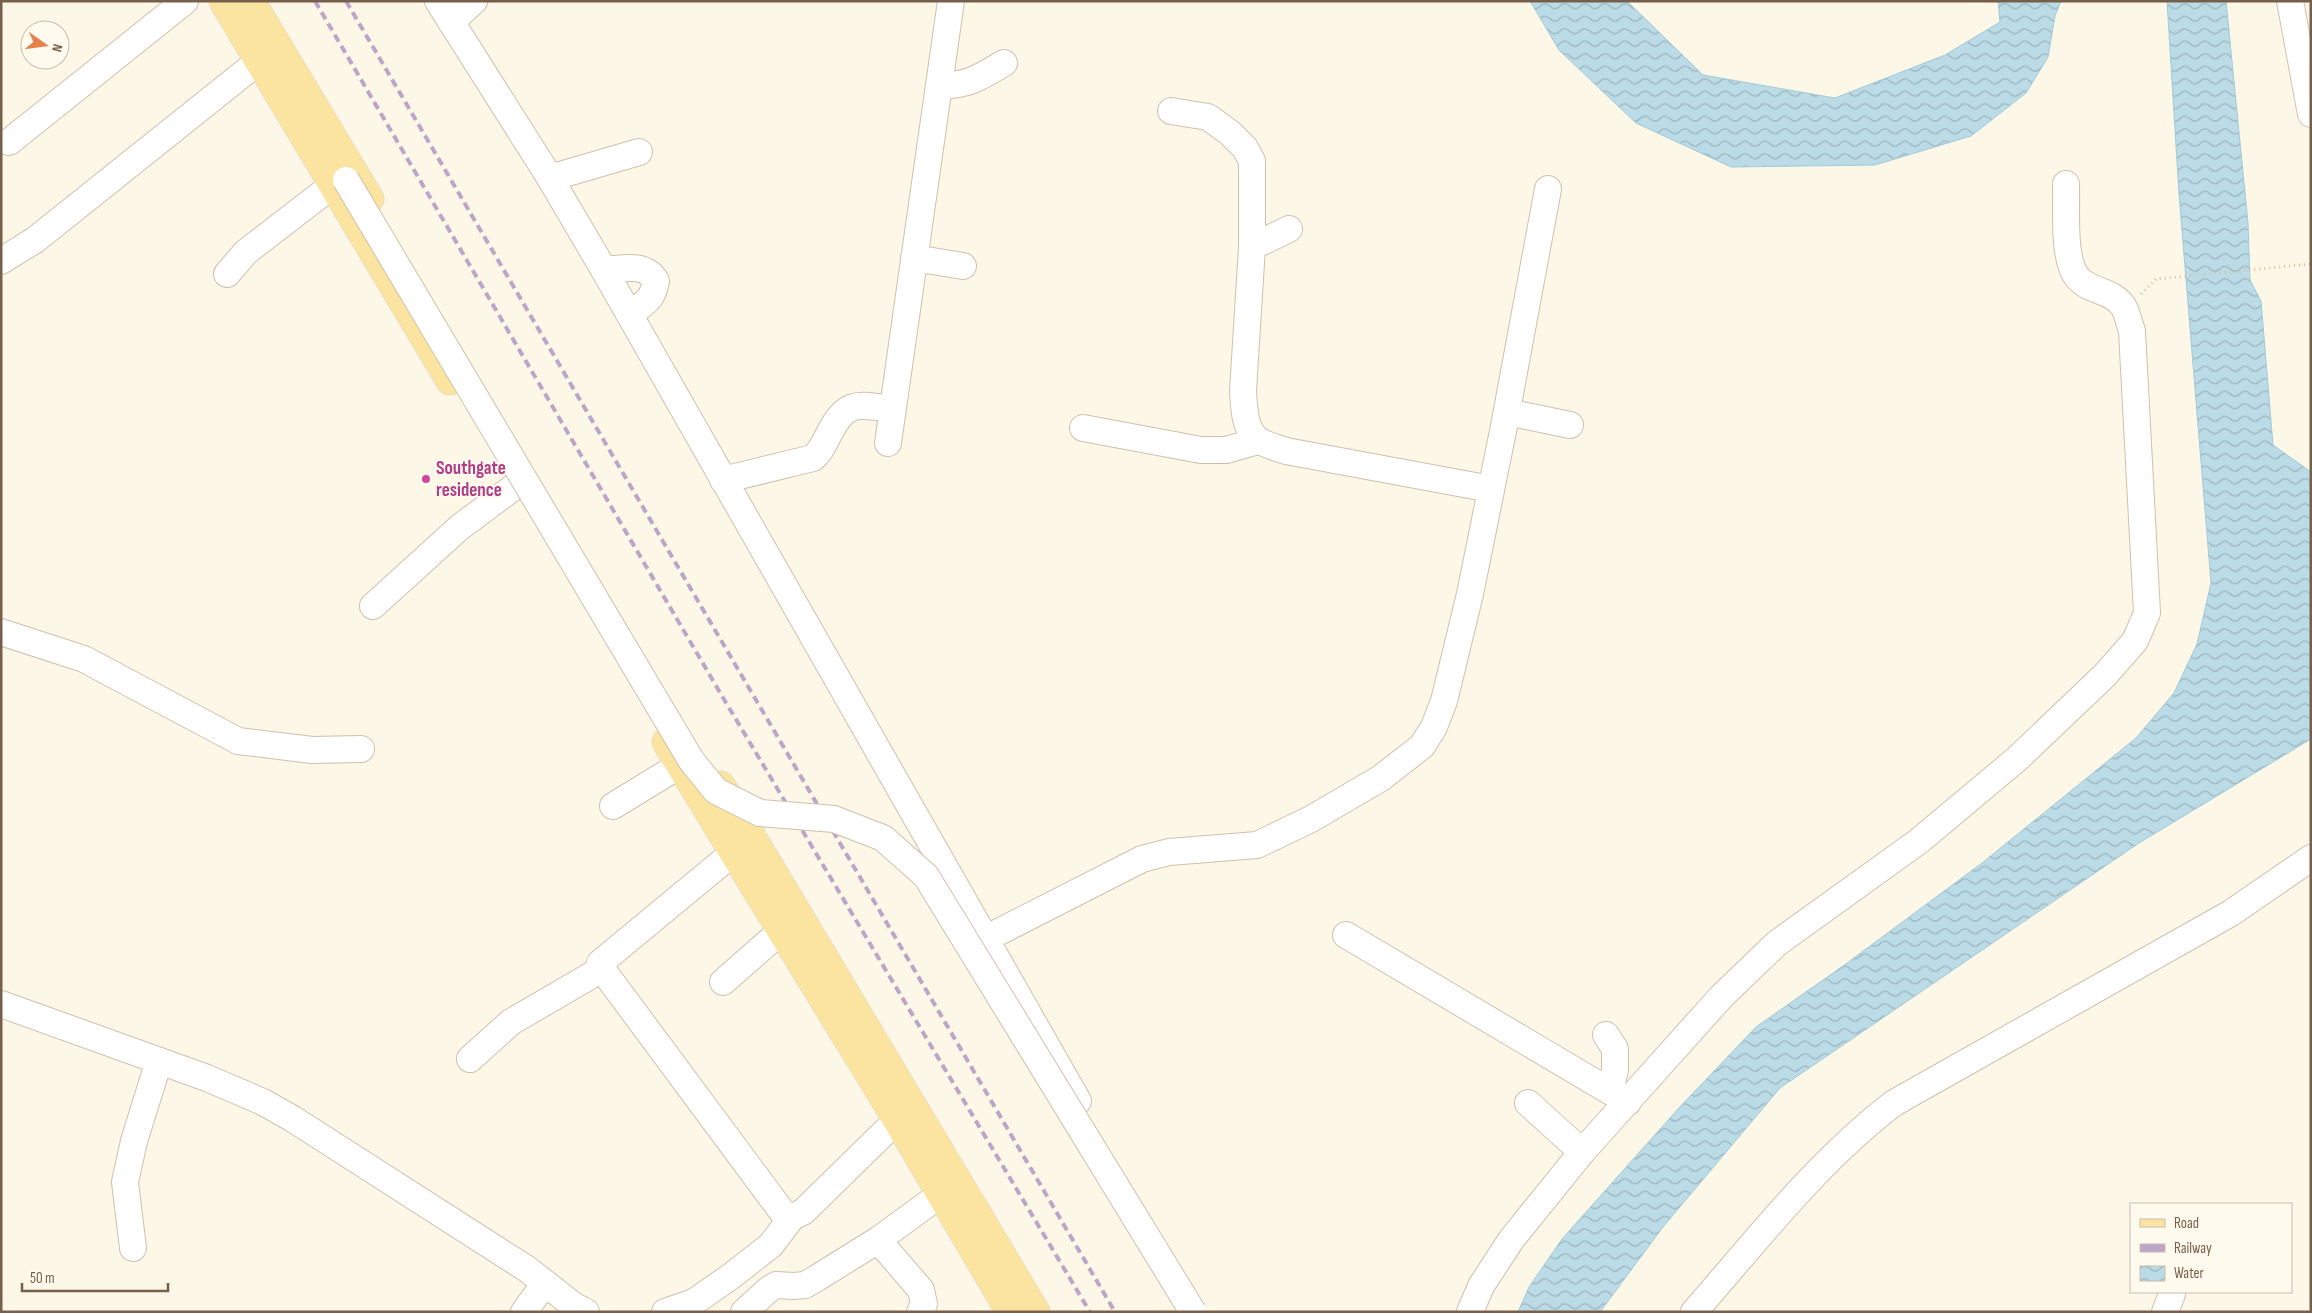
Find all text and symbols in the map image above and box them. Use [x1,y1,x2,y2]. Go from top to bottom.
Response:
north arrow [20,20,70,70]
text: N [48,42,66,54]
place label: Southgate residence [436,457,506,502]
marker: Southgate residence [420,473,432,485]
legend [2130,1203,2292,1293]
text: Road [2174,1214,2199,1233]
text: Railway [2174,1239,2212,1258]
scale bar [22,1260,169,1292]
text: Water [2174,1264,2205,1283]
text: 50 m [30,1269,55,1288]

